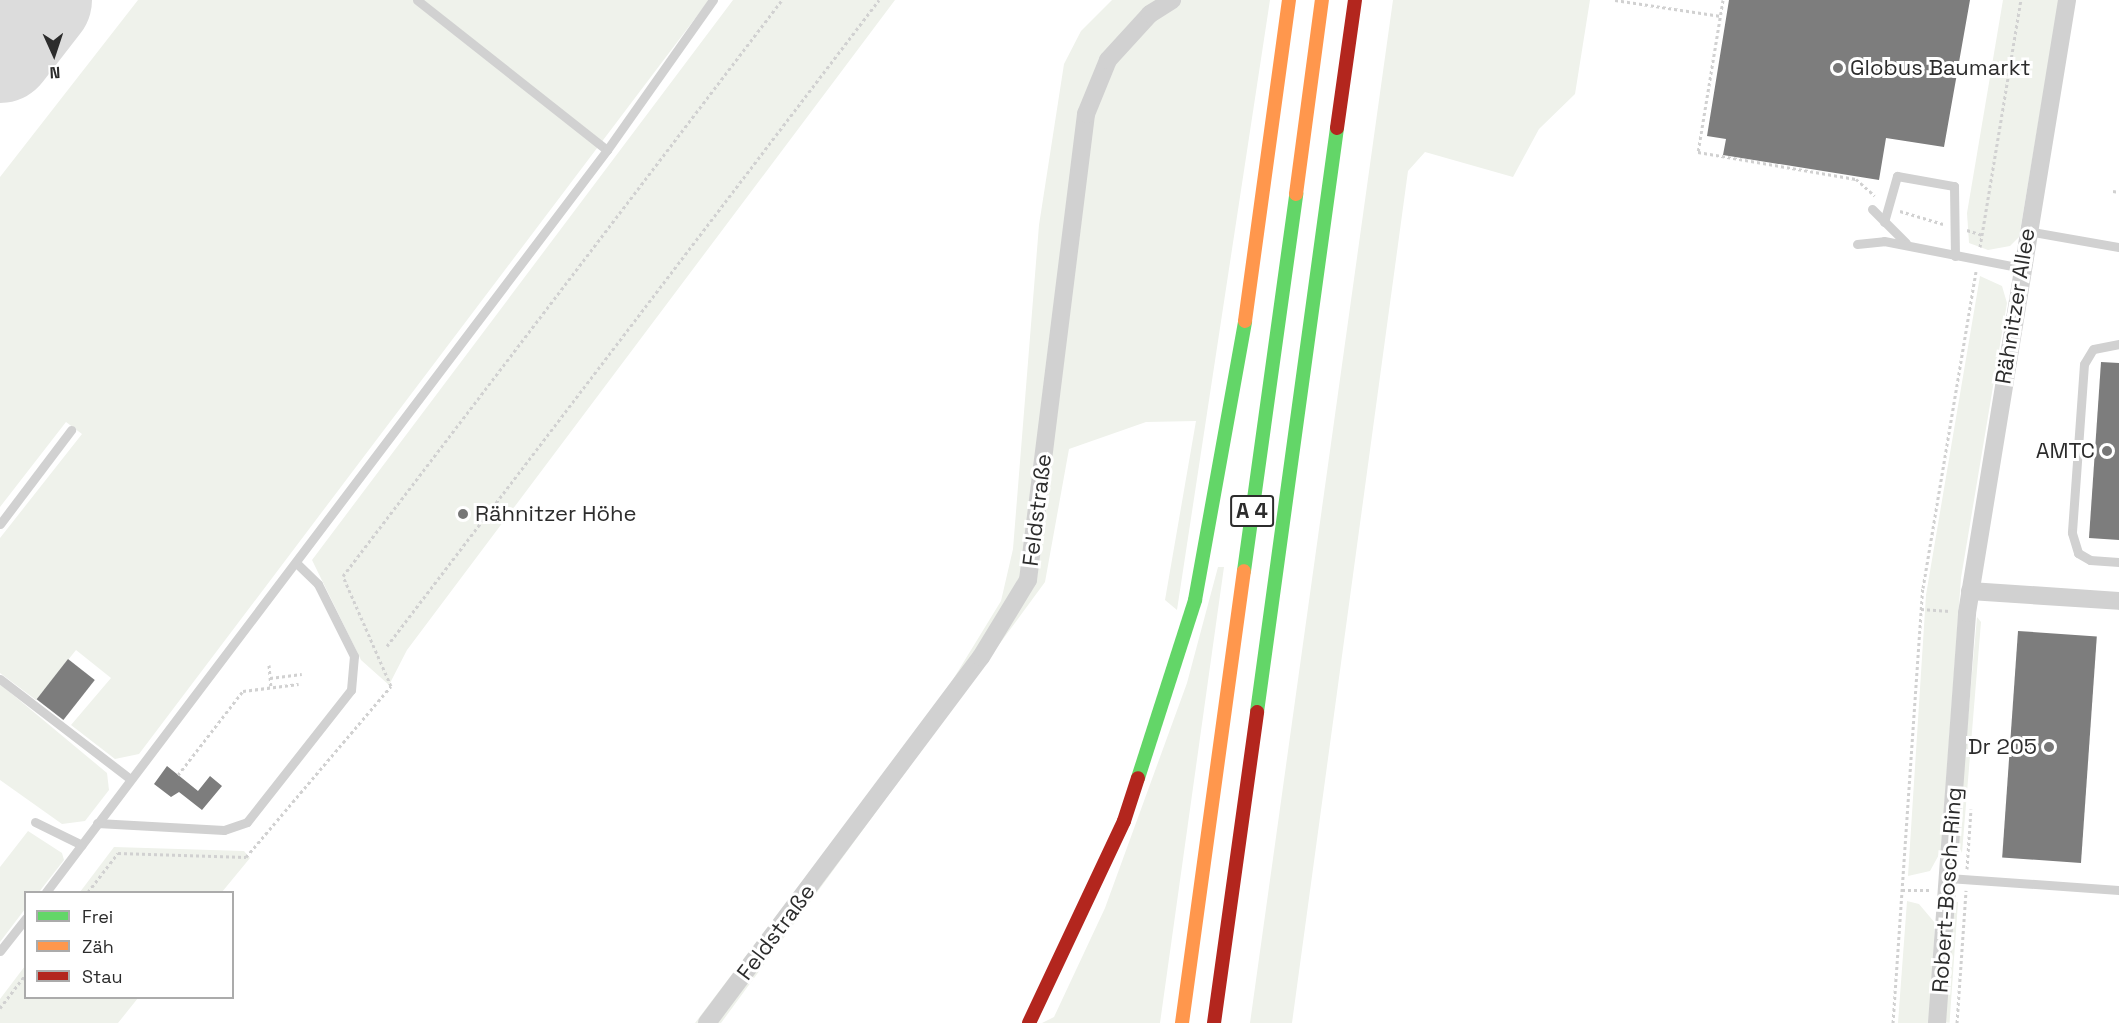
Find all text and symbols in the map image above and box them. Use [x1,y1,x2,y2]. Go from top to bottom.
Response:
north arrow [24,24,84,84]
place label: Globus Baumarkt [1850,55,2031,81]
marker: Globus Baumarkt [1831,61,1845,75]
text: N [49,62,61,83]
street label: Rähnitzer Allee [1990,226,2040,386]
place label: AMTC [2036,438,2095,464]
marker: AMTC [2100,444,2114,458]
street label: Feldstraße [1017,452,1057,568]
road number: A 4 [1230,493,1274,529]
place label: Rähnitzer Höhe [475,501,637,527]
marker: Rähnitzer Höhe [456,507,470,521]
place label: Dr 205 [1968,734,2037,760]
marker: Dr 205 [2042,740,2056,754]
street label: Robert-Bosch-Ring [1927,786,1967,994]
street label: Feldstraße [731,879,821,985]
legend [24,891,234,999]
text: Frei [82,905,113,928]
text: Zäh [82,935,114,958]
text: Stau [82,965,122,988]

